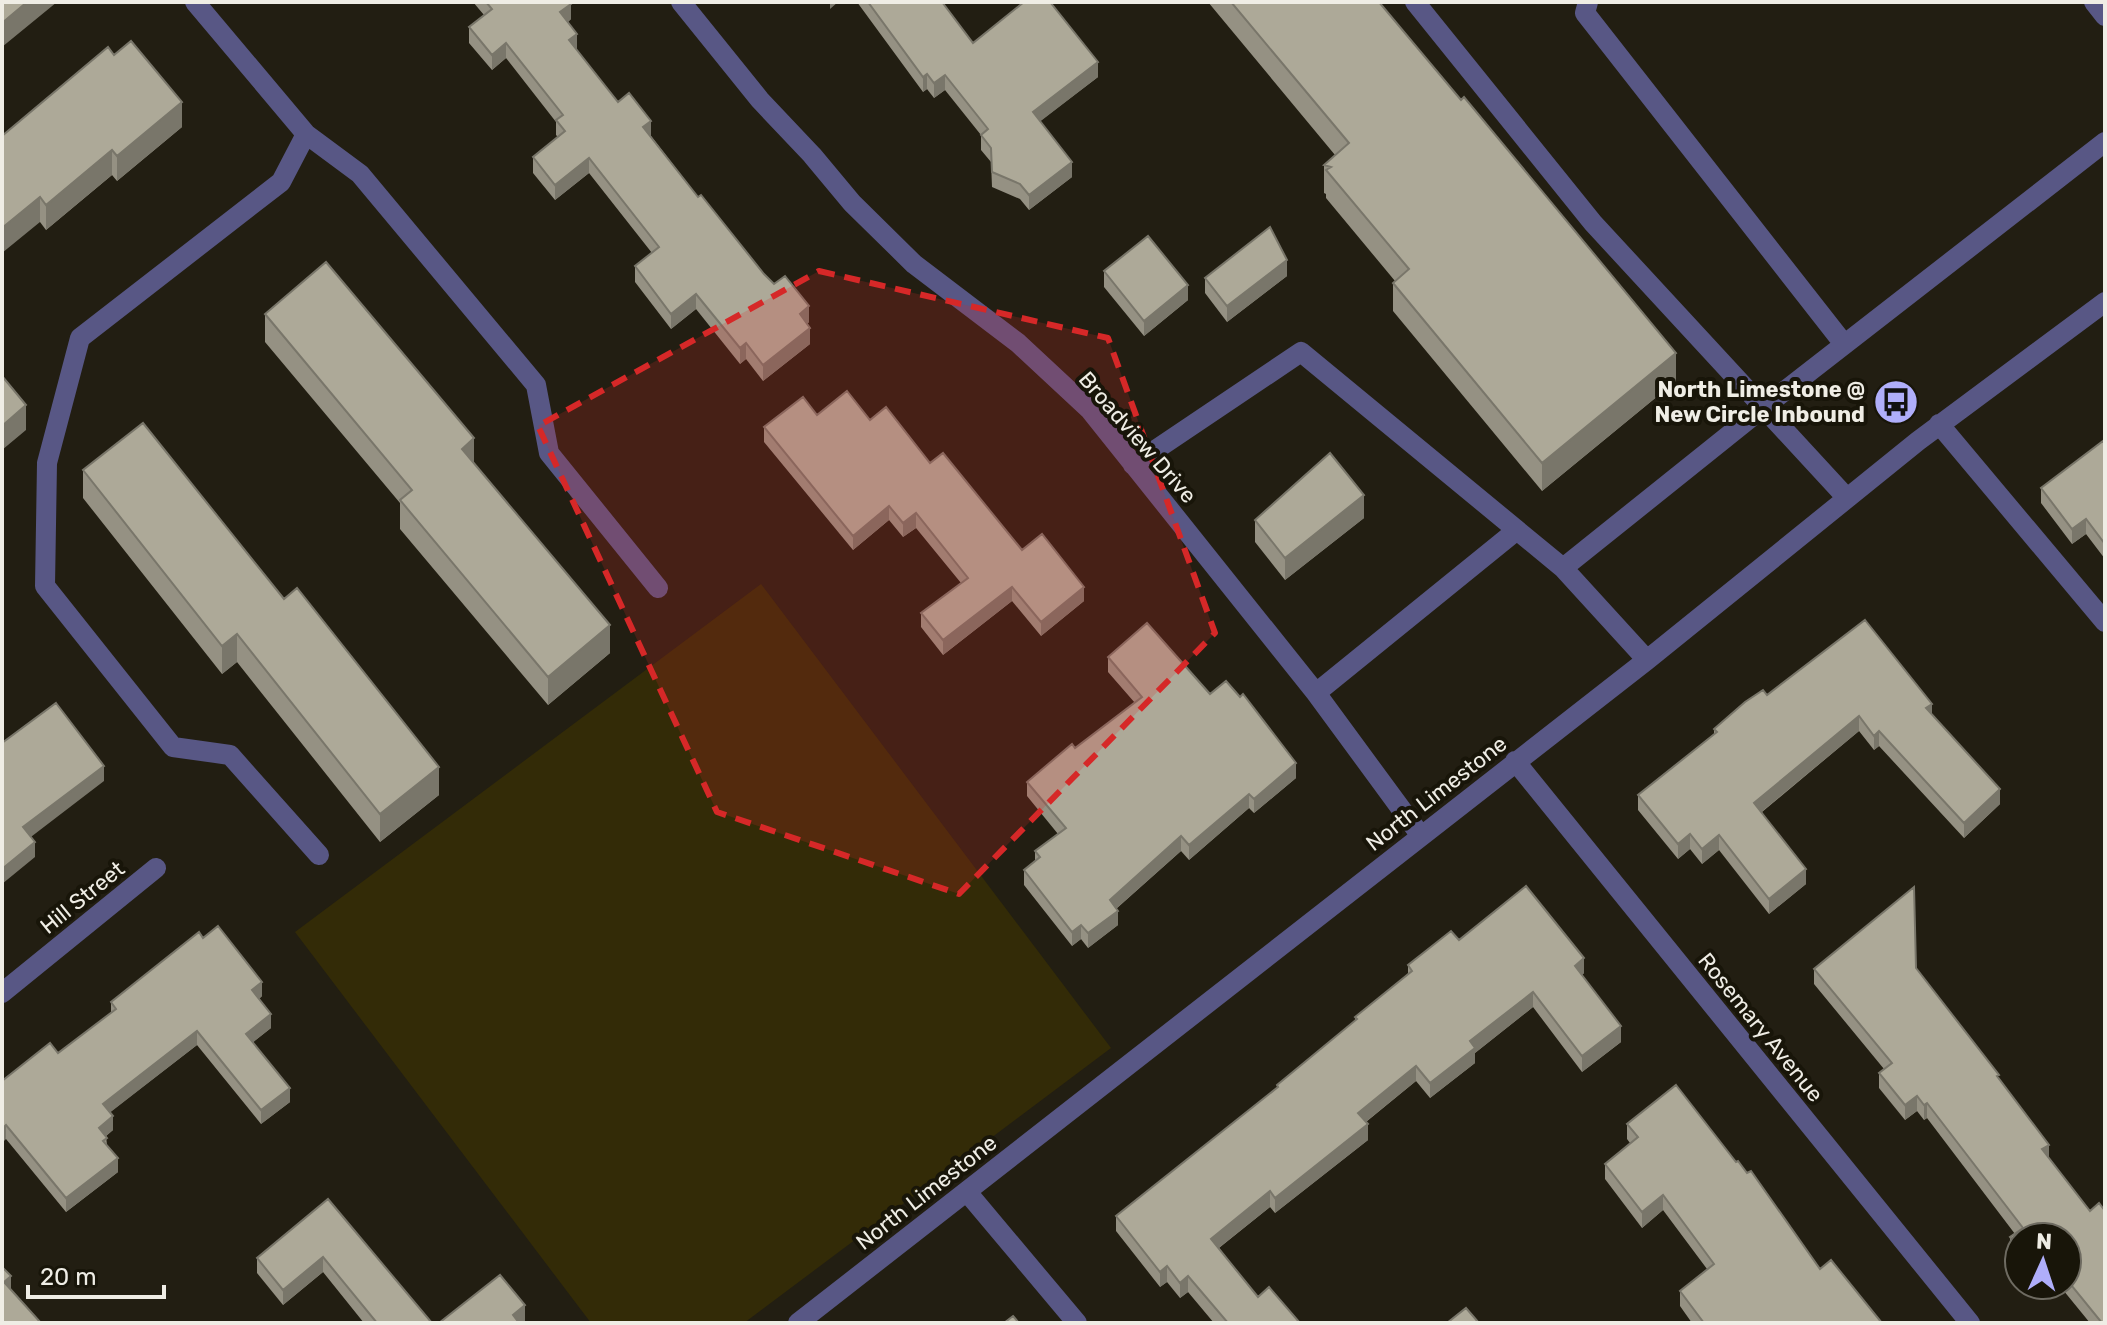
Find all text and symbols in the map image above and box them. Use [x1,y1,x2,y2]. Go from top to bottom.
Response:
street label: Broadview Drive [1073,366,1202,509]
place label: North Limestone @ New Circle Inbound [1654,376,1865,428]
bus stop icon: North Limestone @ New Circle Inbound [1872,378,1920,426]
street label: North Limestone [1360,730,1512,857]
street label: Hill Street [35,855,130,940]
street label: Rosemary Avenue [1692,947,1829,1107]
street label: North Limestone [850,1129,1002,1256]
north arrow [2003,1221,2083,1301]
text: N [2035,1228,2053,1255]
scale bar [28,1249,164,1299]
text: 20 m [40,1263,97,1291]

